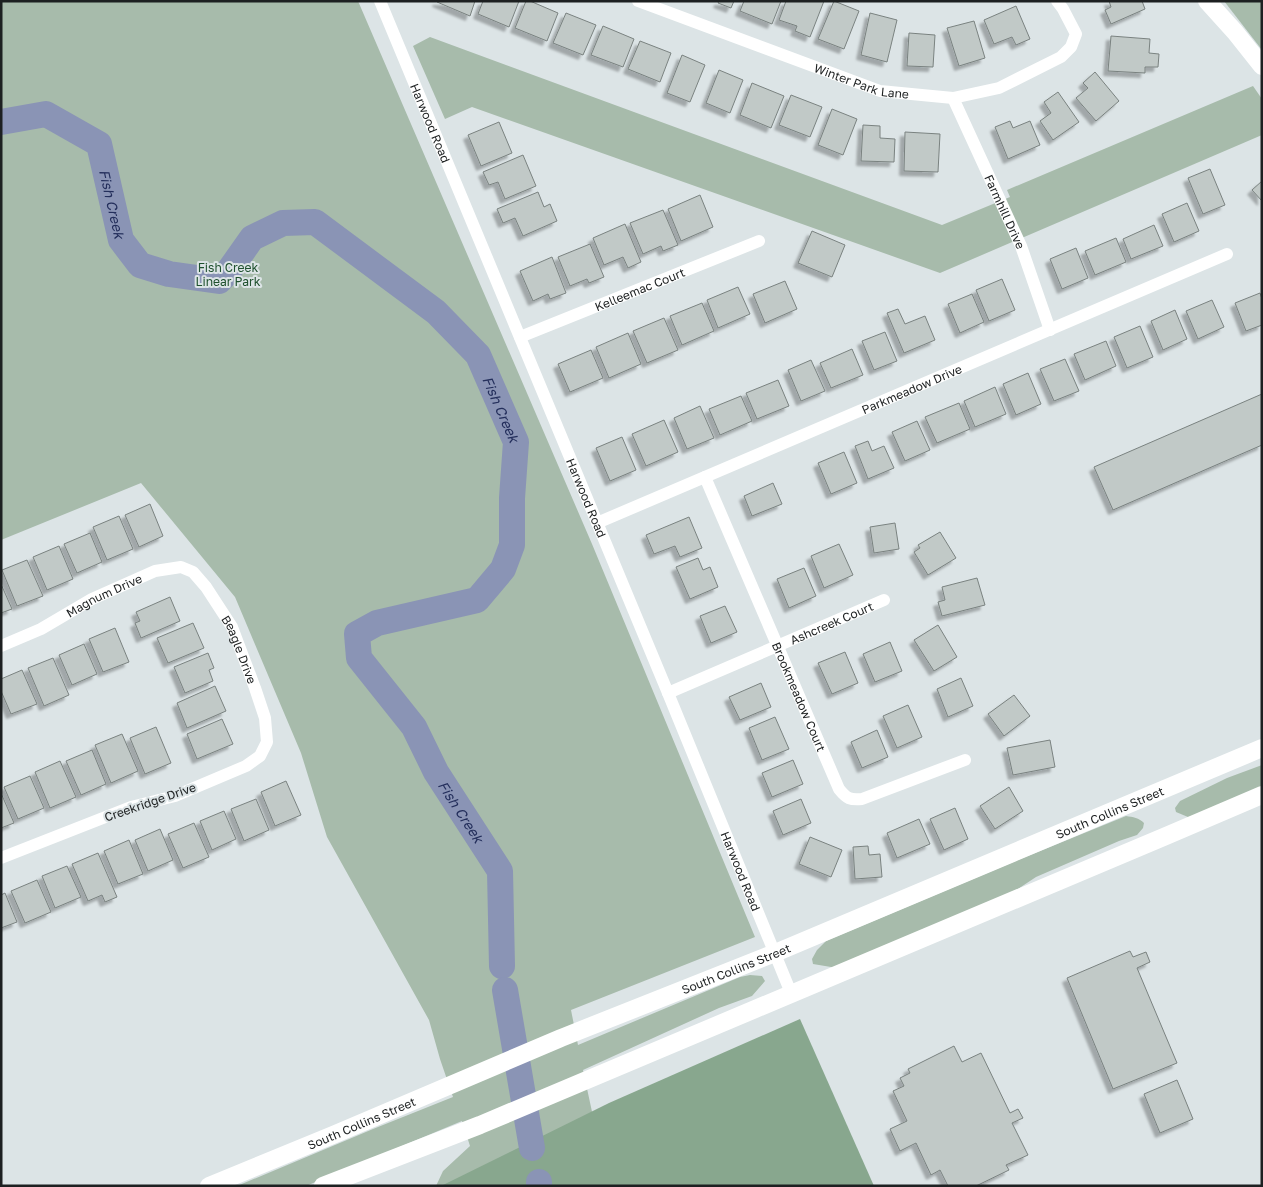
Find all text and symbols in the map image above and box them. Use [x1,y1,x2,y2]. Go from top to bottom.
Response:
street label: Winter Park Lane [812,60,910,101]
street label: Harwood Road [408,81,454,165]
water label: Fish Creek [97,167,129,242]
street label: Farmhill Drive [982,172,1029,251]
park label: Fish Creek Linear Park [196,260,261,289]
street label: Kelleemac Court [592,264,687,314]
street label: Parkmeadow Drive [859,361,964,417]
water label: Fish Creek [480,373,524,447]
street label: Harwood Road [564,456,610,540]
street label: Magnum Drive [63,570,144,620]
street label: Ashcreek Court [788,598,875,647]
street label: Beagle Drive [219,612,260,686]
street label: Brookmeadow Court [769,640,830,754]
water label: Fish Creek [435,777,489,847]
street label: Creekridge Drive [102,779,198,825]
street label: South Collins Street [1053,783,1166,842]
street label: Harwood Road [718,829,764,913]
street label: South Collins Street [679,940,793,997]
street label: South Collins Street [305,1093,418,1152]

